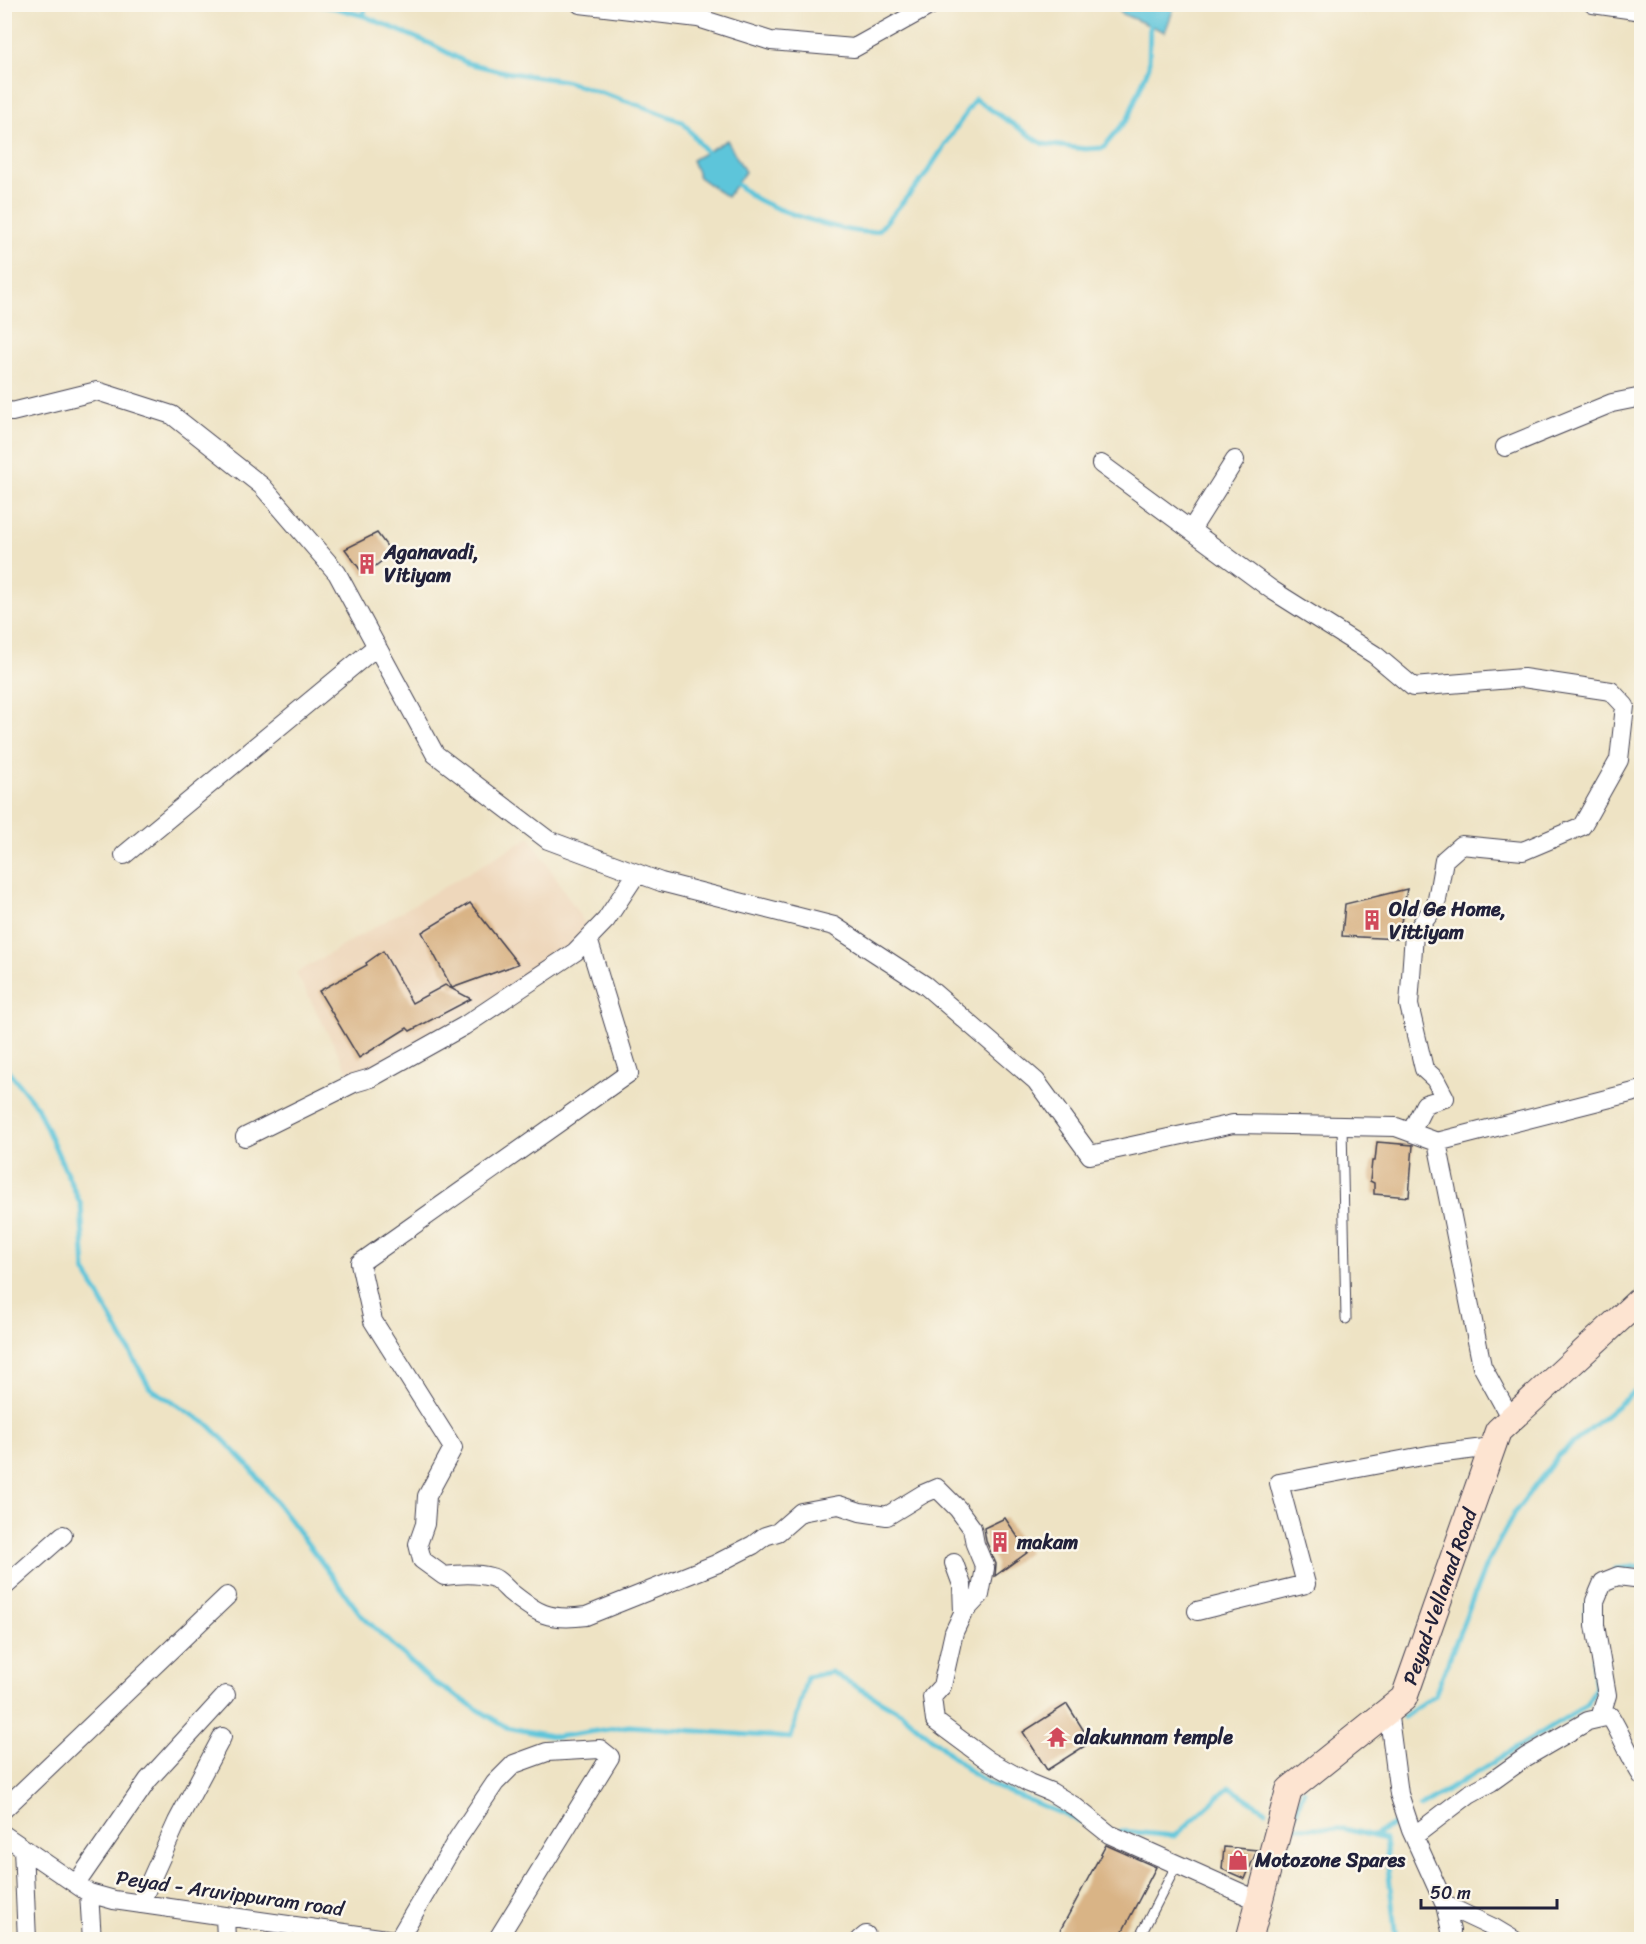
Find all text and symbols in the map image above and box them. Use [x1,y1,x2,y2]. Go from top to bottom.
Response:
place label: Aganavadi, Vitiyam [383,535,479,593]
building icon: Aganavadi, Vitiyam [355,552,379,576]
place label: Old Ge Home, Vittiyam [1389,892,1506,950]
building icon: Old Ge Home, Vittiyam [1360,908,1384,932]
street label: Peyad-Vellanad Road [1393,1502,1488,1690]
place label: makam [1016,1525,1078,1560]
building icon: makam [988,1530,1012,1554]
place label: alakunnam temple [1073,1720,1233,1755]
temple icon: alakunnam temple [1045,1725,1069,1749]
place label: Motozone Spares [1254,1843,1406,1878]
shop icon: Motozone Spares [1226,1848,1250,1872]
street label: Peyad - Aruvippuram road [114,1860,347,1927]
scale bar [1421,1872,1558,1910]
text: 50 m [1430,1877,1471,1909]

